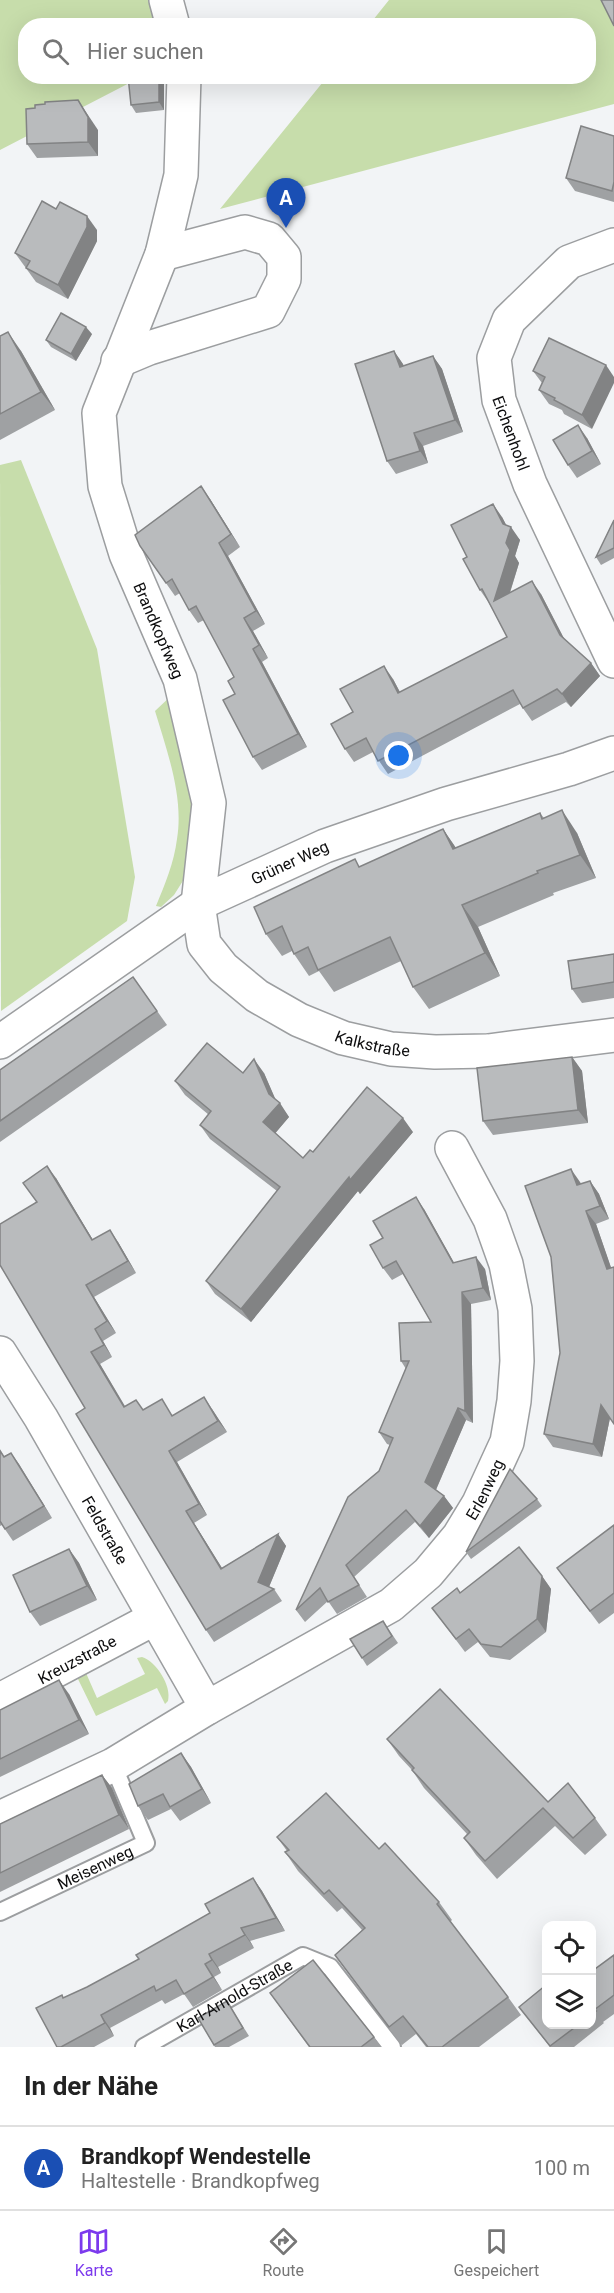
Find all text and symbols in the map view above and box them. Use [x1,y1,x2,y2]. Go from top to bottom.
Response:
search box [18,18,596,84]
icon: search [39,35,72,68]
text: Hier suchen [87,39,204,64]
pin: A [266,178,306,228]
street label: Eichenhohl [488,393,533,473]
street label: Brandkopfweg [129,580,188,682]
your location [384,741,413,770]
street label: Grüner Weg [248,837,332,889]
street label: Kalkstraße [332,1027,410,1060]
street label: Erlenweg [462,1456,508,1524]
street label: Feldstraße [78,1493,132,1568]
street label: Kreuzstraße [35,1631,120,1688]
street label: Meisenweg [54,1842,136,1894]
map controls [542,1921,596,2029]
button: locate [542,1921,596,1975]
street label: Karl-Arnold-Straße [173,1955,296,2036]
button: layers [542,1975,596,2029]
text: In der Nähe [24,2071,158,2101]
text: Brandkopf Wendestelle [81,2144,311,2169]
text: A [37,2156,50,2180]
text: 100 m [534,2156,590,2180]
text: Haltestelle · Brandkopfweg [81,2169,320,2193]
tab: Karte [75,2225,113,2280]
tab: Route [263,2225,304,2280]
tab: Gespeichert [454,2225,539,2280]

